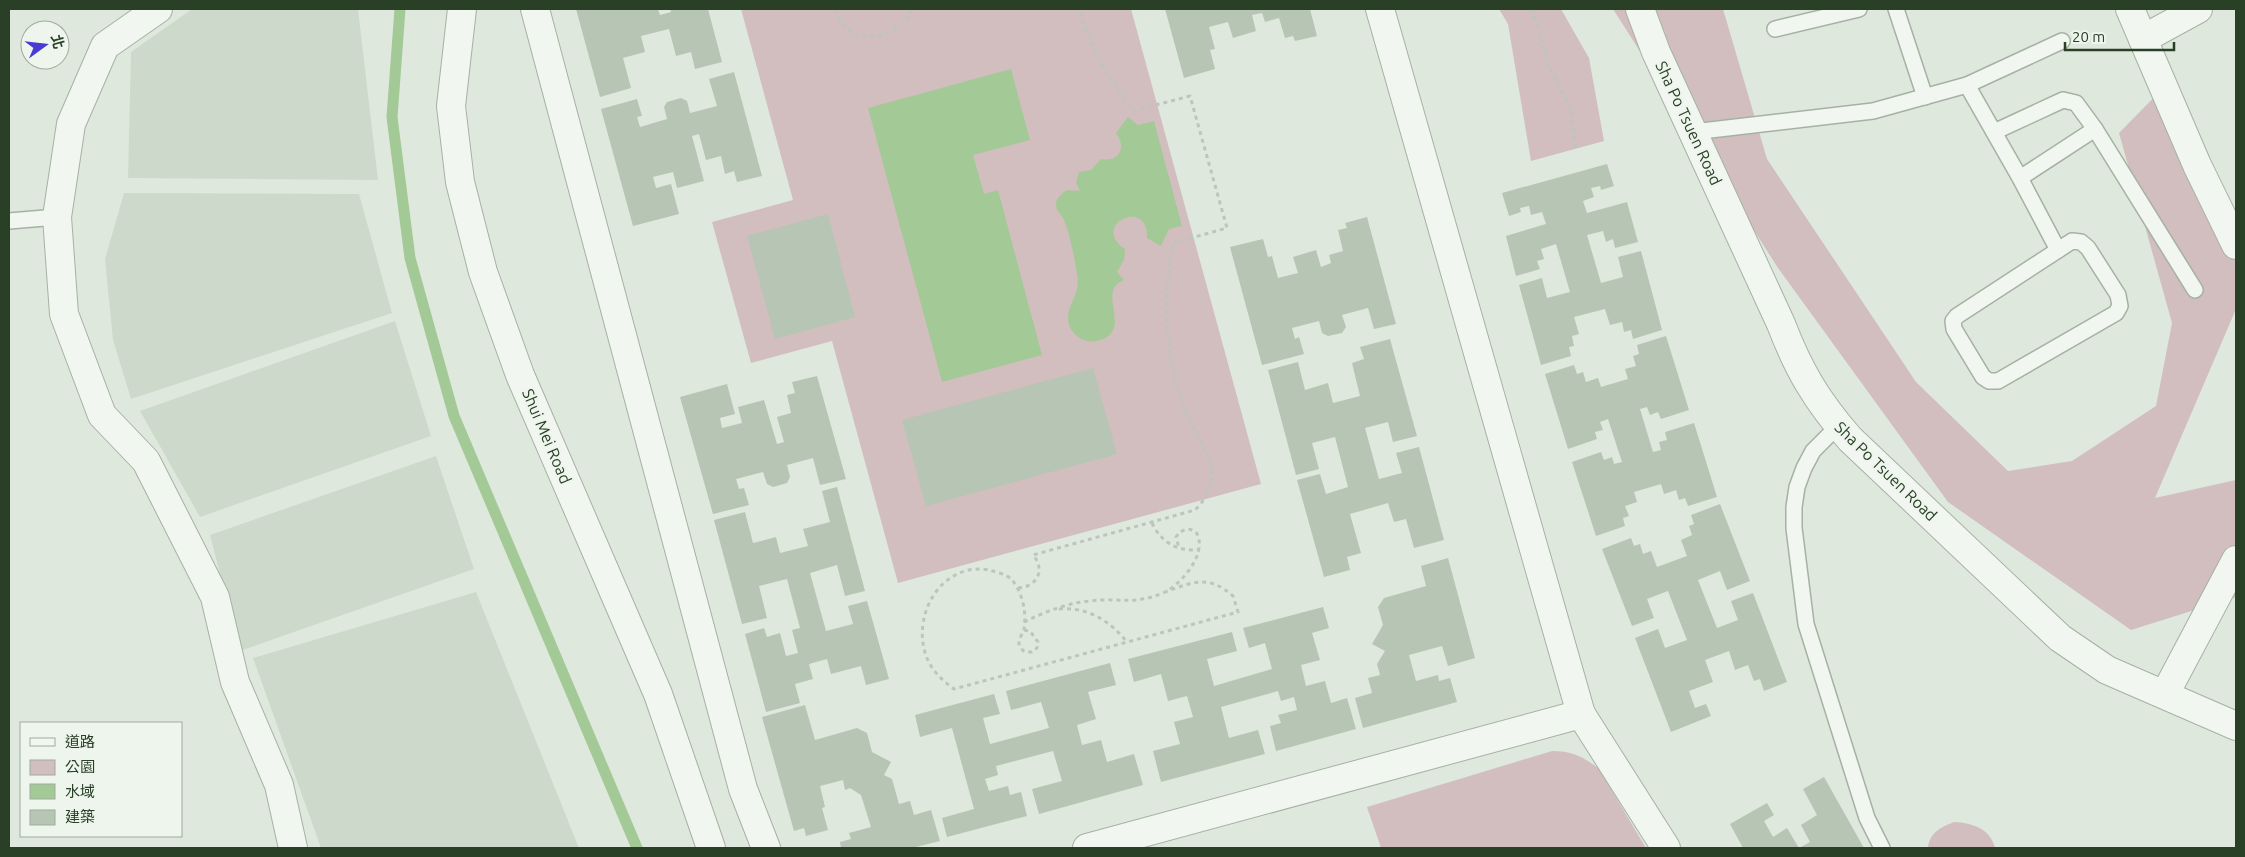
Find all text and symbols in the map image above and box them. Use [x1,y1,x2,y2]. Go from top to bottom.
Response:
north arrow [20,20,70,70]
scale bar [2065,20,2174,52]
text: 20 m [2072,28,2105,45]
text: 北 [48,33,67,50]
street label: Sha Po Tsuen Road [1652,58,1726,188]
street label: Shui Mei Road [519,386,575,486]
street label: Sha Po Tsuen Road [1831,418,1941,524]
legend [20,722,182,837]
text: 道路 [65,733,95,750]
text: 公園 [65,758,95,775]
text: 水域 [65,783,95,800]
text: 建築 [65,808,95,825]

